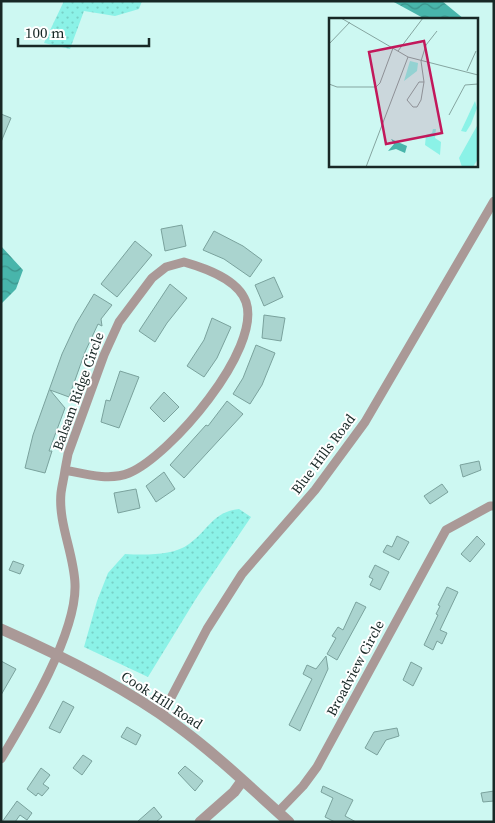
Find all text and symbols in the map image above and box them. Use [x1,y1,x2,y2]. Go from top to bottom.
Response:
scale bar [18,15,149,47]
inset map [329,18,478,166]
text: 100 m [25,22,65,43]
street label: Balsam Ridge Circle [47,329,109,453]
street label: Blue Hills Road [286,410,360,498]
street label: Broadview Circle [321,616,389,720]
street label: Cook Hill Road [117,666,207,734]

